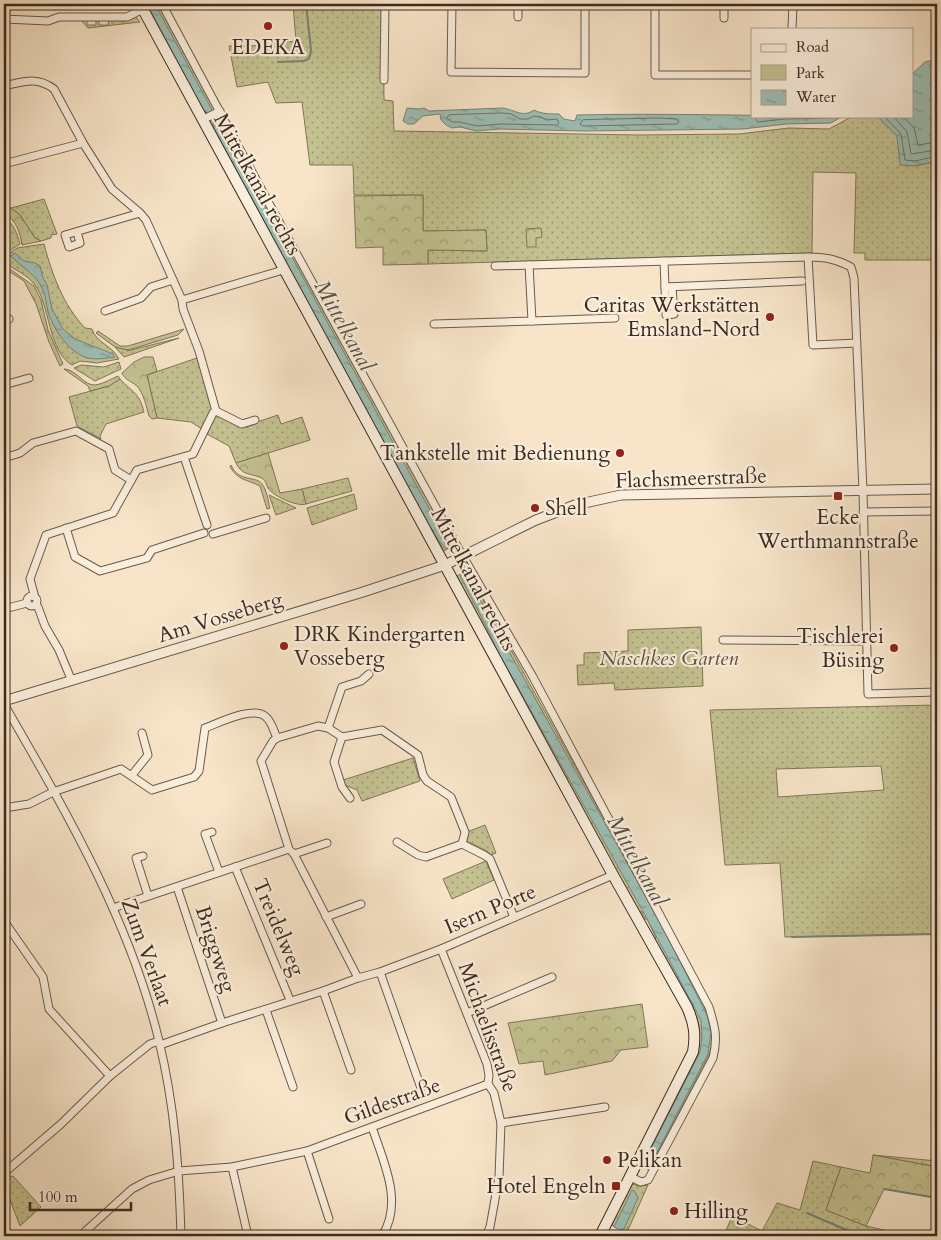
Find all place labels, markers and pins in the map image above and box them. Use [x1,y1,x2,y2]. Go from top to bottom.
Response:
marker: EDEKA [262,20,274,32]
place label: EDEKA [231,33,305,62]
place label: Caritas Werkstätten Emsland-Nord [584,291,760,344]
marker: Caritas Werkstätten Emsland-Nord [764,311,776,323]
place label: Tankstelle mit Bedienung [380,439,610,468]
marker: Tankstelle mit Bedienung [614,447,626,459]
marker: Ecke Werthmannstraße [832,490,844,502]
place label: Shell [545,494,587,523]
marker: Shell [529,502,541,514]
place label: Ecke Werthmannstraße [756,503,919,556]
place label: DRK Kindergarten Vosseberg [294,620,465,673]
place label: Tischlerei Büsing [797,622,884,675]
marker: DRK Kindergarten Vosseberg [278,640,290,652]
marker: Tischlerei Büsing [888,642,900,654]
place label: Pelikan [617,1146,683,1175]
marker: Pelikan [601,1154,613,1166]
place label: Hotel Engeln [486,1172,606,1201]
marker: Hotel Engeln [610,1180,622,1192]
place label: Hilling [684,1197,748,1226]
marker: Hilling [668,1205,680,1217]

